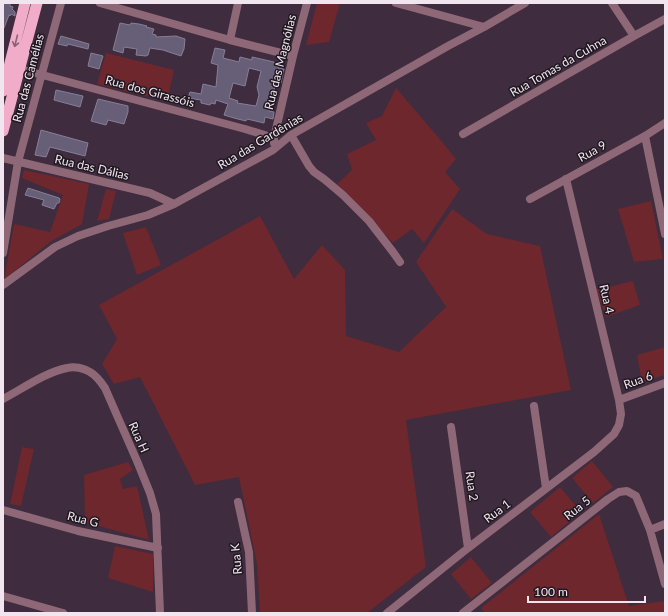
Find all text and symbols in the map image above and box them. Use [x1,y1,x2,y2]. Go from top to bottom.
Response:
street label: Rua das Magnólias [261,13,299,111]
street label: Rua das Camélias [9,32,47,124]
street label: Rua Tomas da Cuhna [507,32,609,100]
one-way arrow [12,34,19,47]
street label: Rua dos Girassóis [104,72,196,110]
street label: Rua das Gardênias [215,110,305,172]
street label: Rua 9 [575,137,609,165]
street label: Rua das Dálias [53,151,131,183]
street label: Rua 4 [596,283,618,315]
street label: Rua 6 [621,368,655,392]
street label: Rua H [126,419,152,455]
street label: Rua 2 [462,470,482,502]
street label: Rua 5 [561,493,593,523]
street label: Rua 1 [481,496,514,526]
street label: Rua G [66,508,100,530]
street label: Rua K [227,543,245,575]
scale bar [528,578,645,604]
text: 100 m [534,584,568,599]

